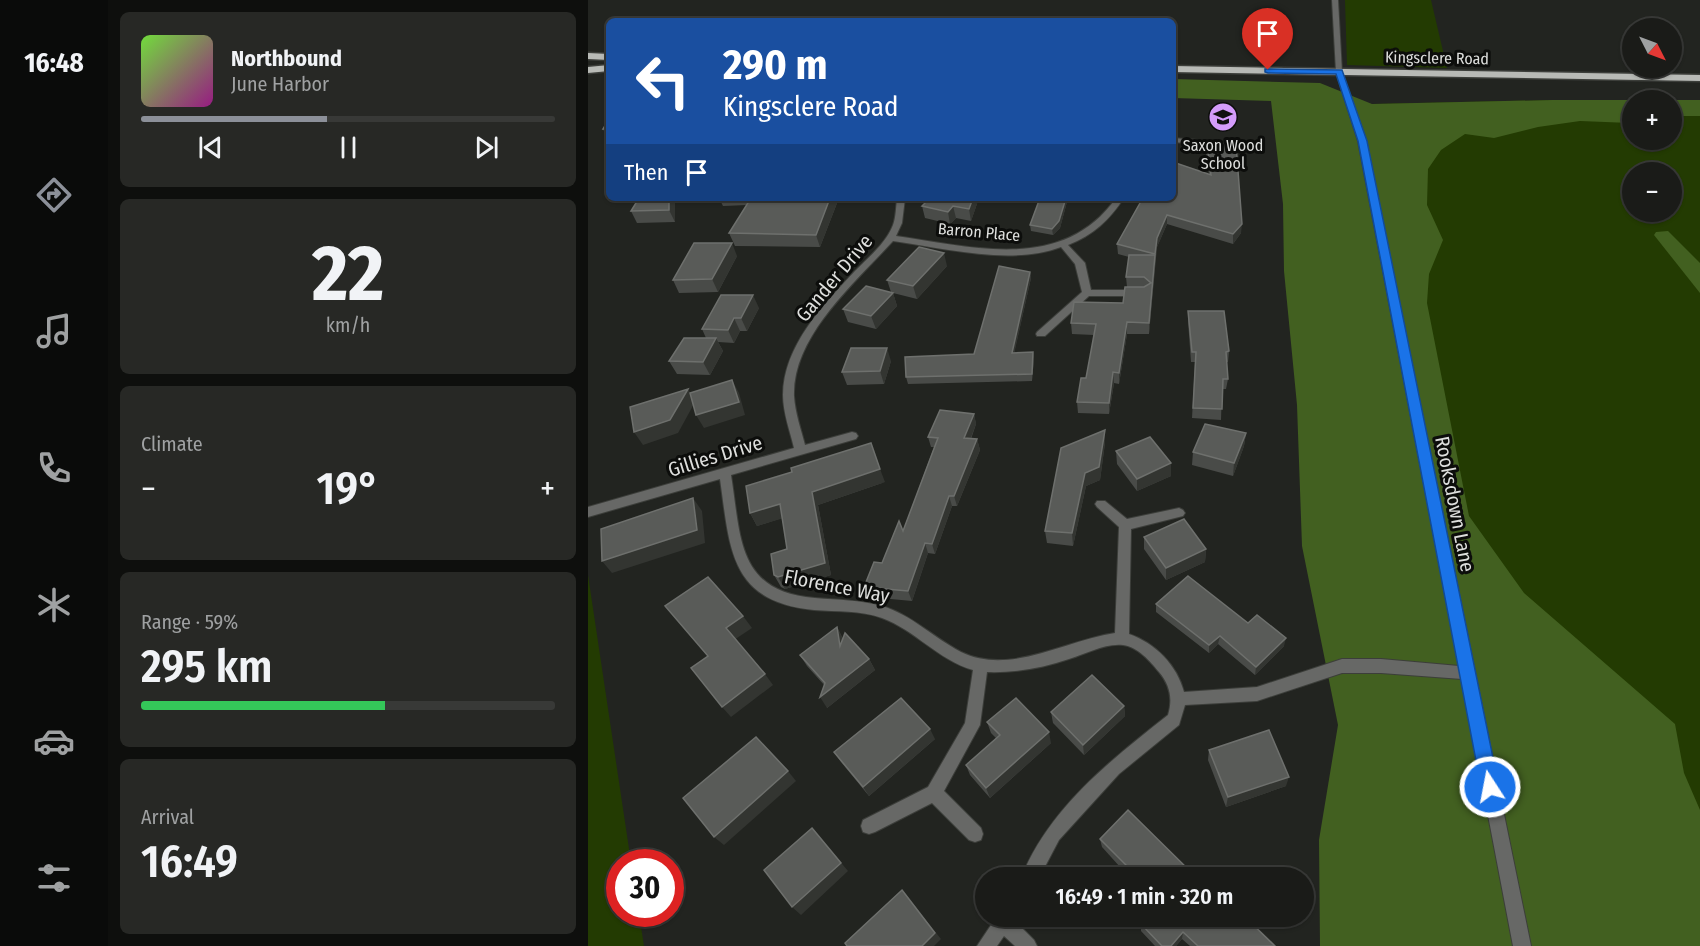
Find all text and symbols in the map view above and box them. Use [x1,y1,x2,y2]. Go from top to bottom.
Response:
pin [1242,8,1293,70]
icon: arrive [1251,17,1284,50]
north arrow [1622,18,1682,78]
map controls [1622,18,1682,222]
text: 290 m [723,40,828,90]
icon: left [624,42,702,120]
text: Northbound [231,45,342,72]
text: 16:48 [24,47,84,79]
street label: Kingsclere Road [1385,48,1489,68]
text: June Harbor [231,72,329,96]
button: + [1622,90,1682,150]
text: Kingsclere Road [723,91,899,123]
school or university icon: Saxon Wood School [1207,101,1239,133]
icon: previous [194,131,227,164]
icon: pause [332,131,365,164]
icon: next [470,131,503,164]
place label: Saxon Wood School [1183,136,1263,173]
icon: arrive [680,156,713,189]
text: Then [624,159,668,186]
button: − [1622,162,1682,222]
icon: directions [33,174,75,216]
street label: Barron Place [937,219,1021,245]
text: 22 [312,227,384,321]
street label: Gander Drive [791,230,877,326]
icon: music [33,310,75,352]
text: km/h [326,313,370,337]
street label: Gillies Drive [665,430,765,482]
text: Climate [141,432,203,456]
street label: Rooksdown Lane [1430,434,1480,574]
icon: phone [33,447,75,489]
text: 19° [317,462,379,516]
text: − [141,469,156,509]
text: + [540,469,555,509]
street label: Florence Way [782,564,892,608]
icon: climate [33,584,75,626]
text: Range · 59% [141,610,238,634]
text: 295 km [141,640,273,694]
icon: car [33,720,75,762]
position arrow [1458,755,1522,819]
text: Arrival [141,805,194,829]
text: 16:49 [141,835,238,889]
speed limit sign: 30 [606,849,684,927]
icon: filters [33,857,75,899]
text: 16:49 · 1 min · 320 m [1056,883,1233,910]

